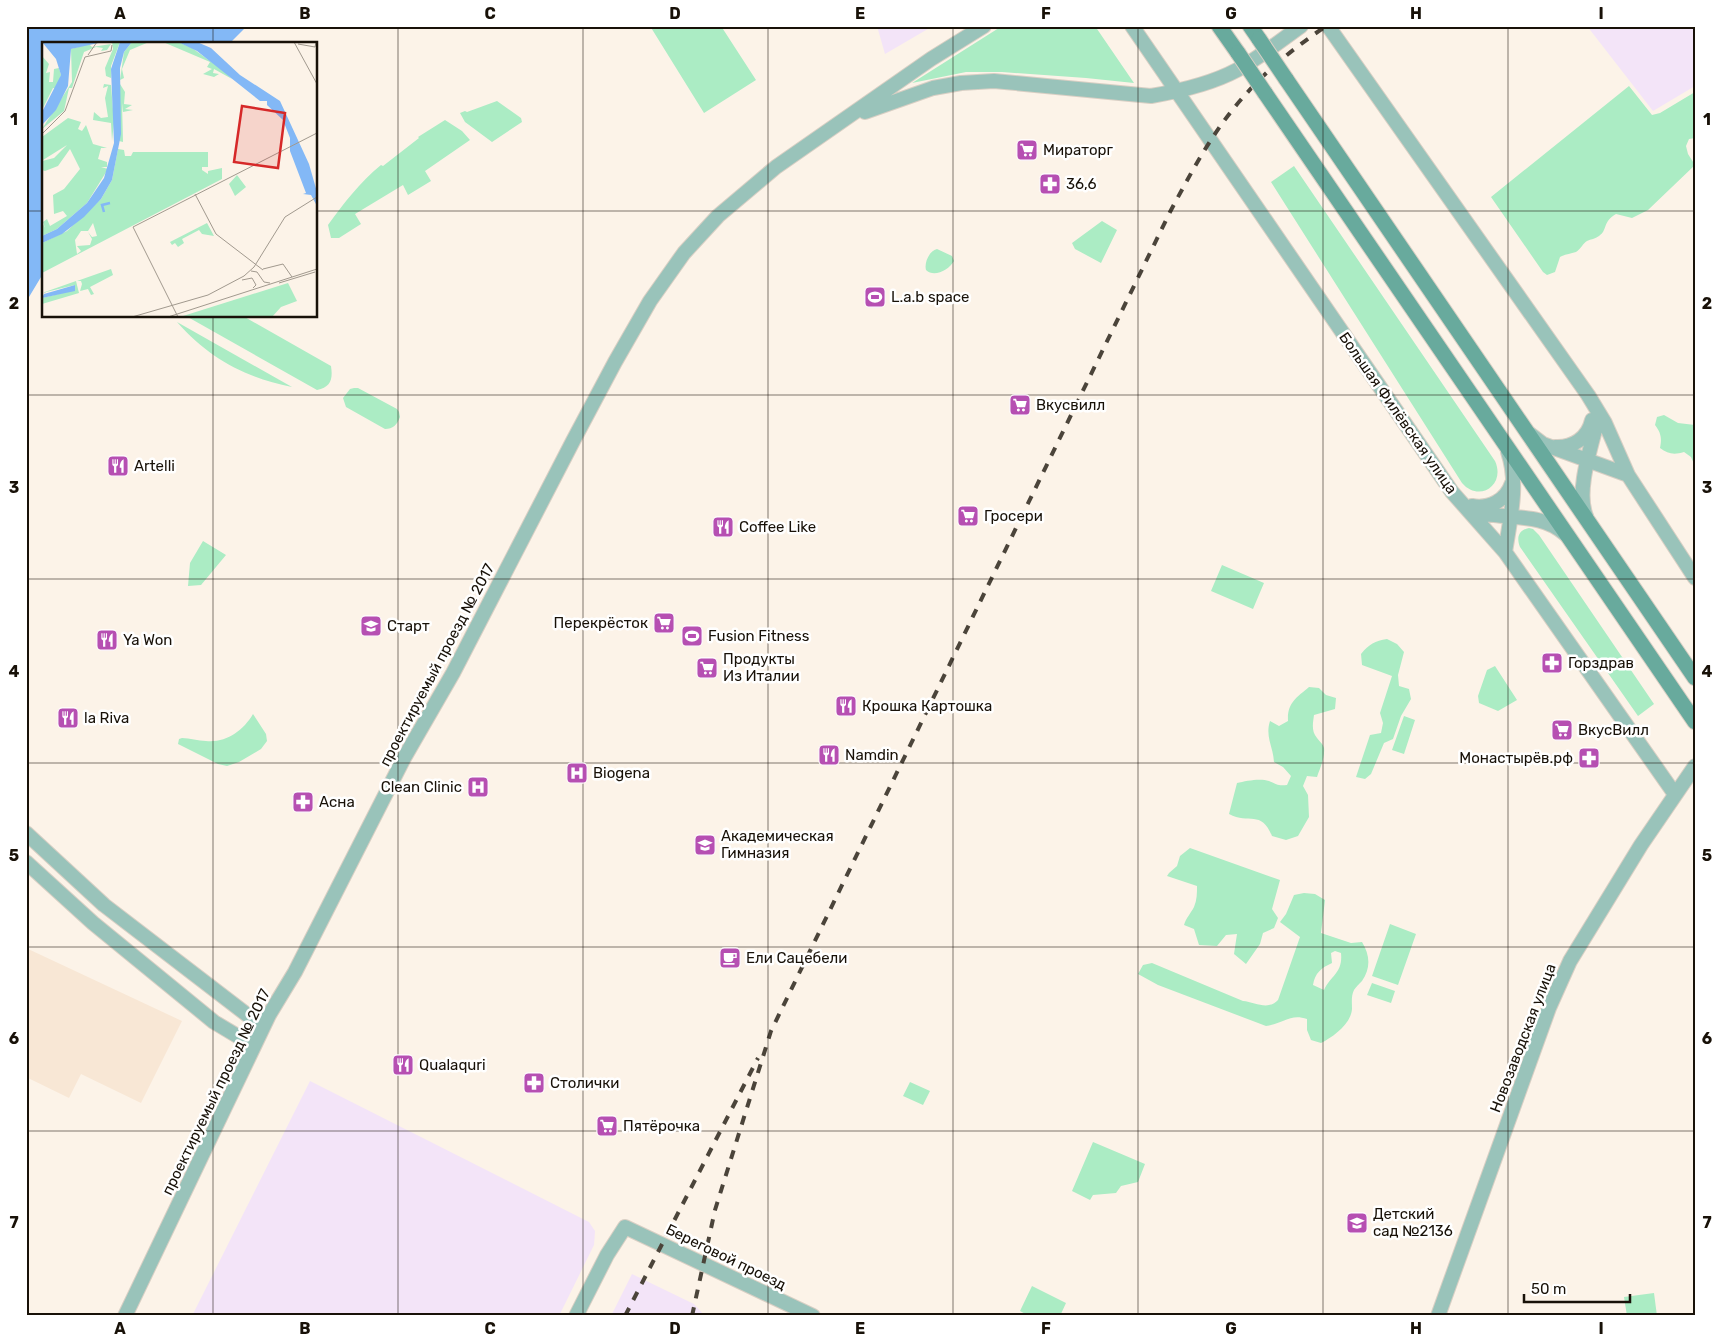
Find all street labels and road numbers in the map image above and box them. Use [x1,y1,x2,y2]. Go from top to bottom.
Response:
street label: Большая Филёвская улица [1335,329,1461,497]
street label: проектируемый проезд № 2017 [376,560,498,769]
street label: Новозаводская улица [1486,961,1560,1115]
street label: проектируемый проезд № 2017 [158,986,274,1198]
street label: Береговой проезд [663,1220,789,1294]

